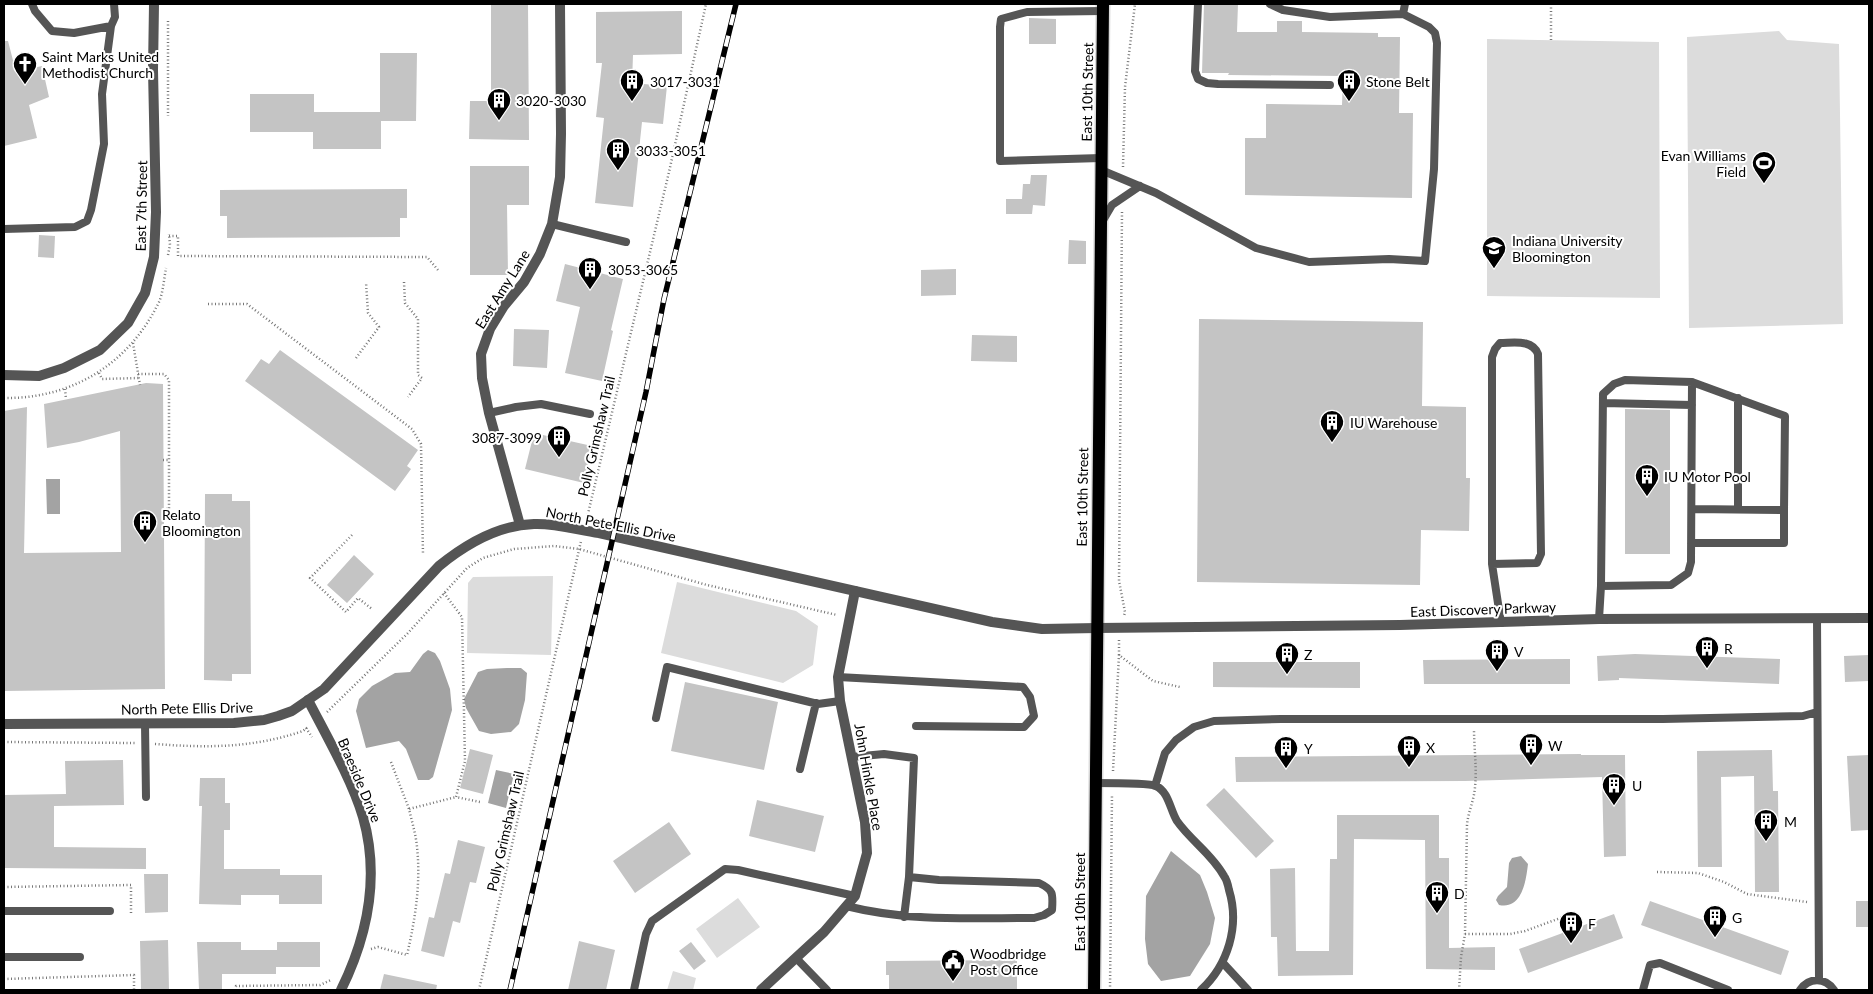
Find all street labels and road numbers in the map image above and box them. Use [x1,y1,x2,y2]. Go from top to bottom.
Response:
street label: East 10th Street [1078,42,1096,142]
street label: East 7th Street [132,160,150,252]
street label: East Amy Lane [471,246,533,332]
street label: Polly Grimshaw Trail [574,374,618,498]
street label: East 10th Street [1073,447,1091,547]
street label: North Pete Ellis Drive [544,503,678,545]
street label: East Discovery Parkway [1410,598,1557,620]
street label: North Pete Ellis Drive [121,698,253,718]
street label: John Hinkle Place [851,722,887,832]
street label: Braeside Drive [335,735,385,825]
street label: Polly Grimshaw Trail [483,769,527,893]
street label: East 10th Street [1071,852,1088,952]

